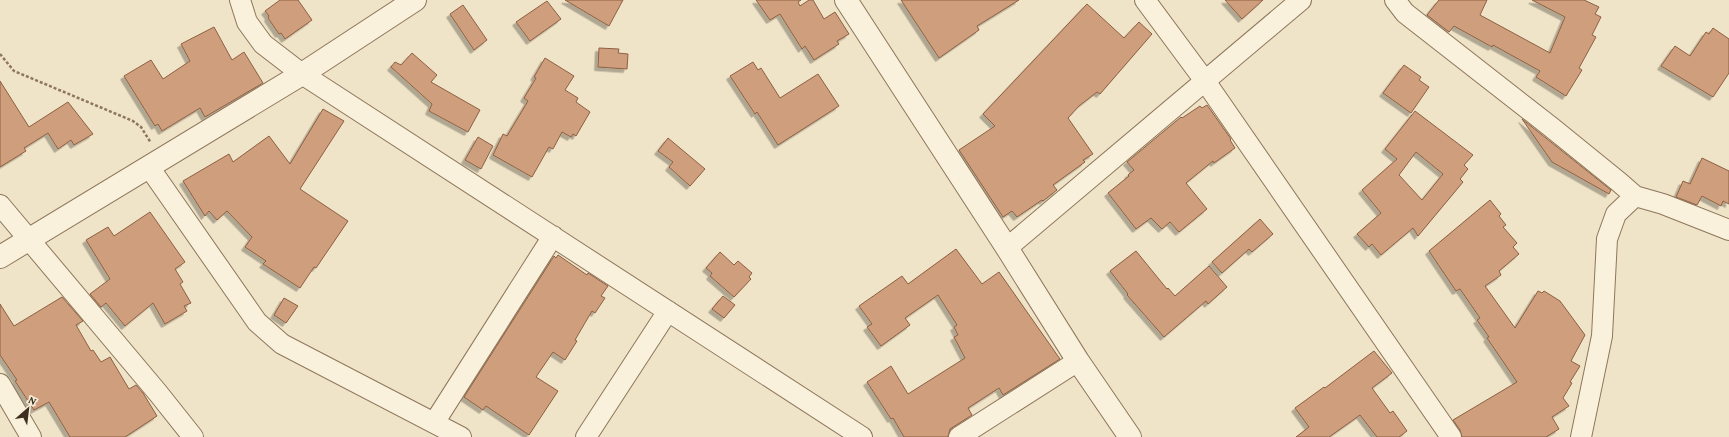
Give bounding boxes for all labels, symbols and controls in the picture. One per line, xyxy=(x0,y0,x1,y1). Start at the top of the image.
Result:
north arrow xyxy=(8,389,48,429)
text: N xyxy=(27,393,39,407)

